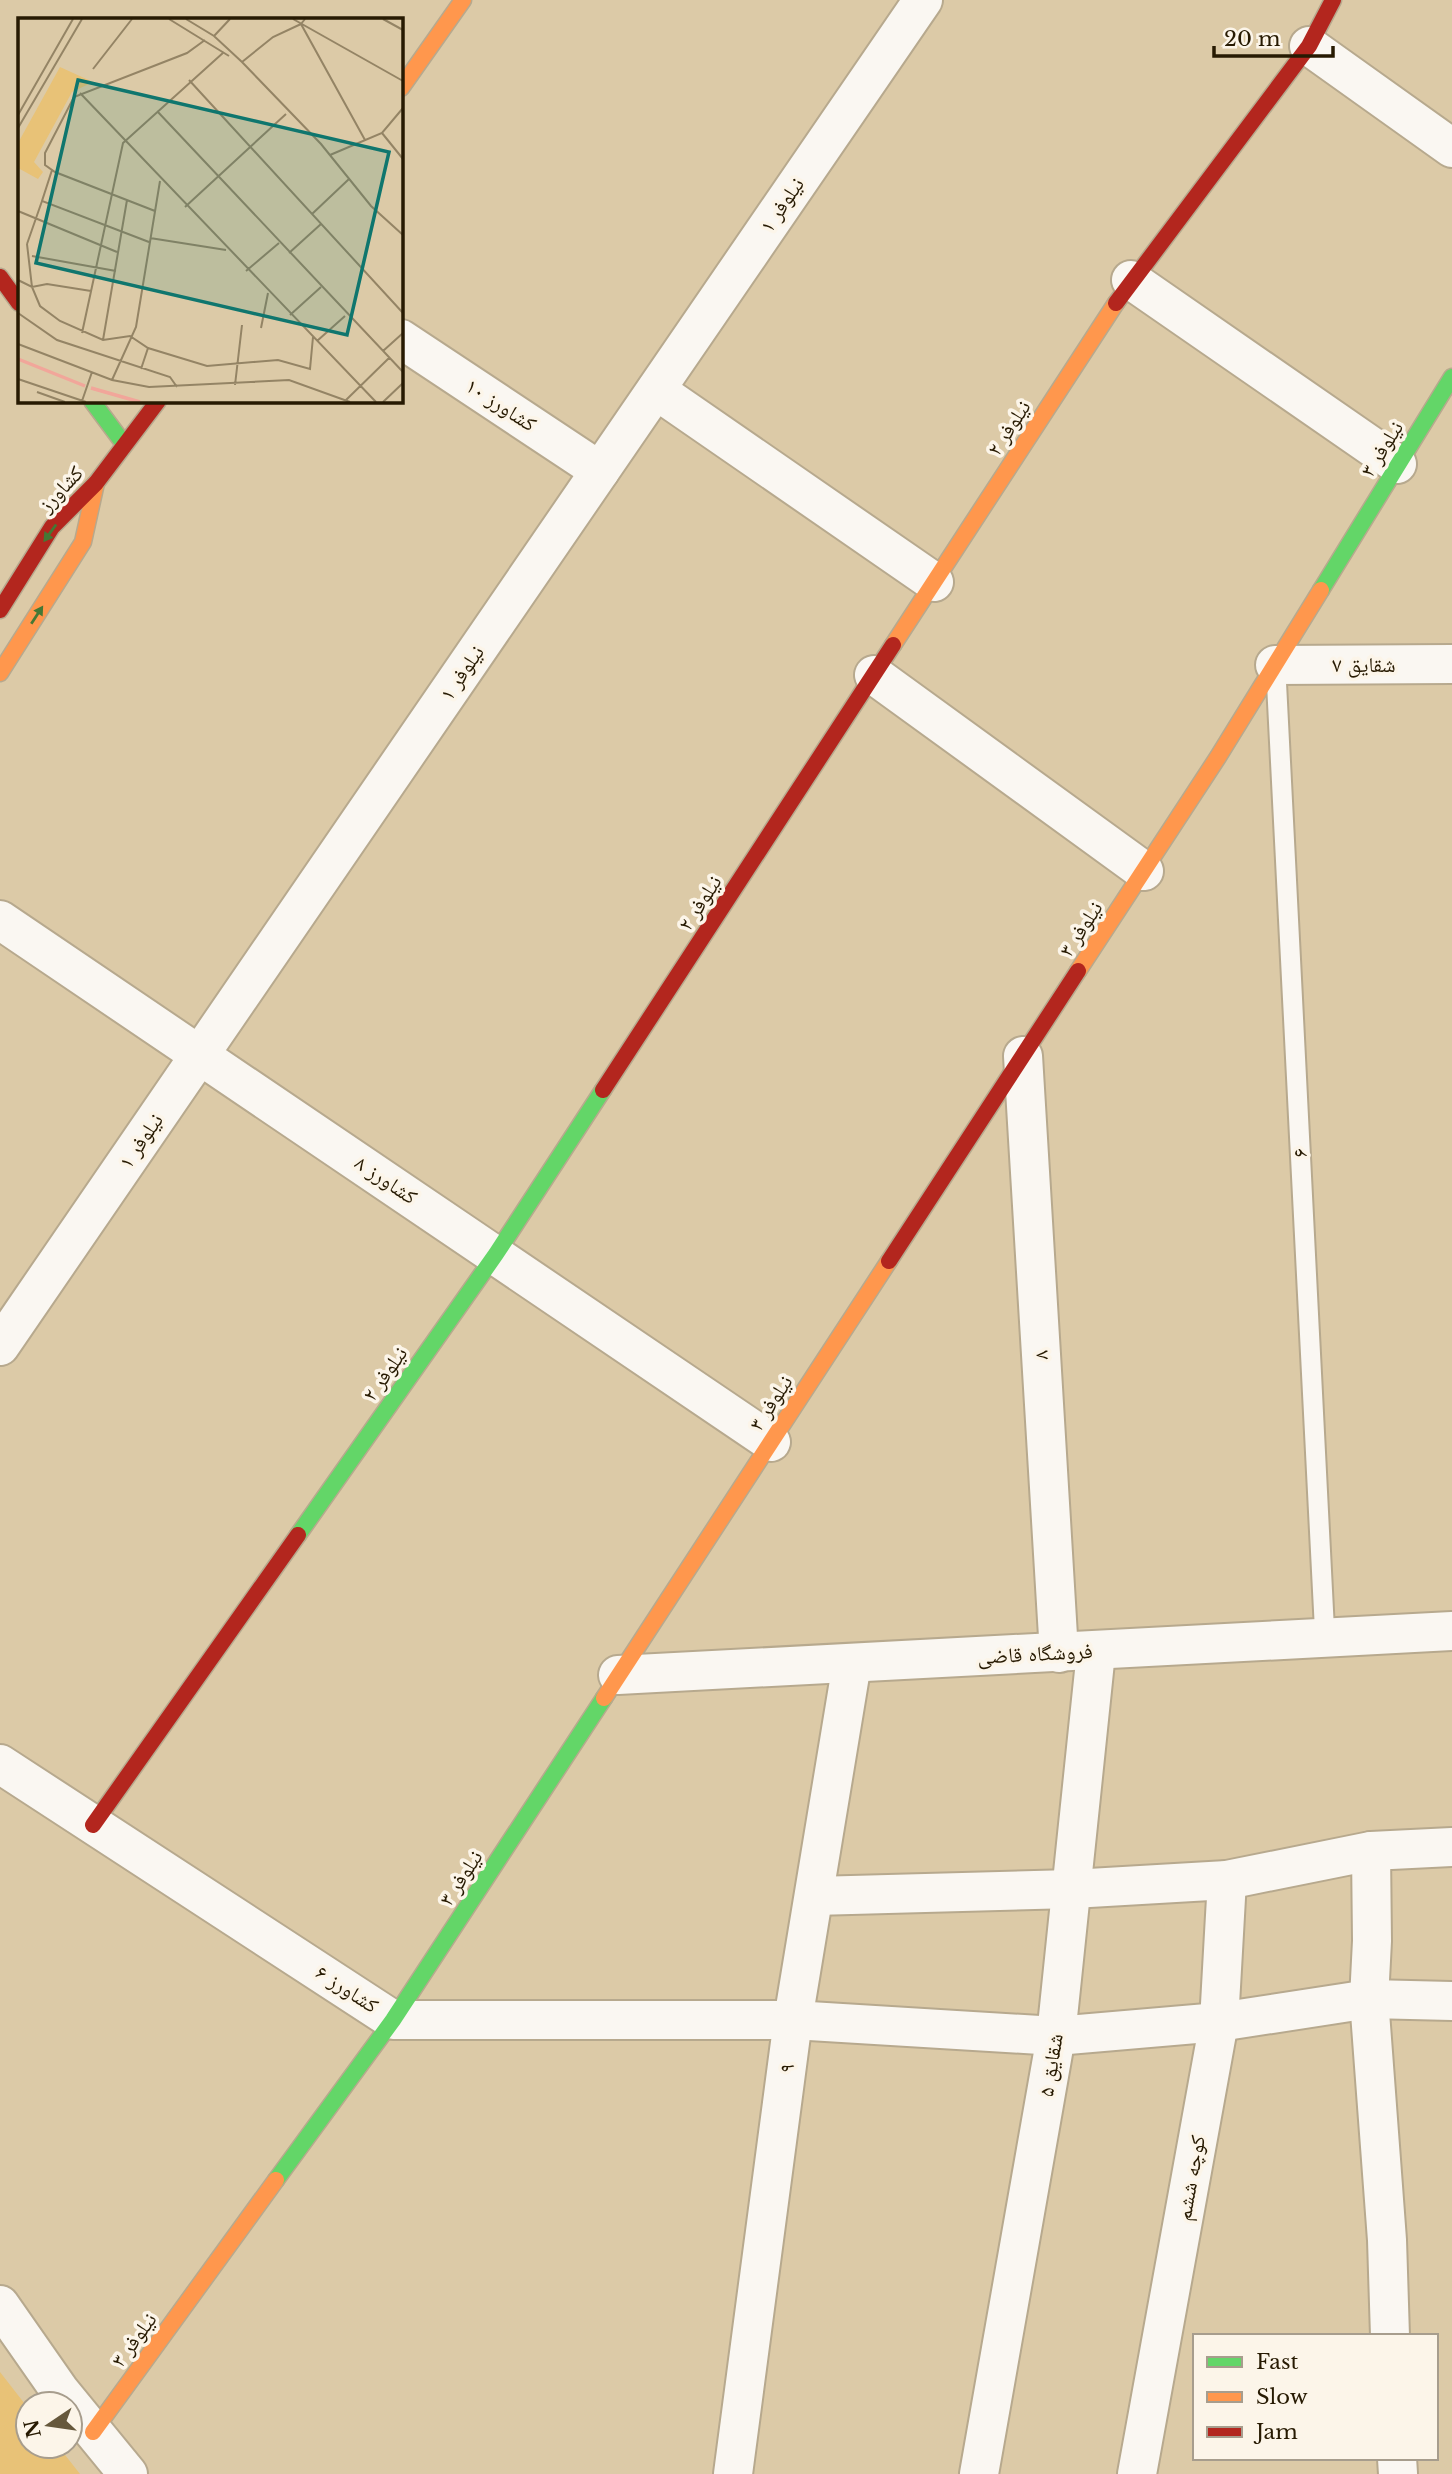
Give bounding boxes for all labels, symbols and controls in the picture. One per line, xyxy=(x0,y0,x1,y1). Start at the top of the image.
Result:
scale bar xyxy=(1214,14,1333,58)
inset map xyxy=(18,18,402,402)
text: 20 m xyxy=(1224,26,1281,52)
street label: نیلوفر ۱ xyxy=(754,172,810,238)
street label: کشاورز ۱۰ xyxy=(461,373,541,438)
street label: نیلوفر ۲ xyxy=(981,395,1037,461)
street label: نیلوفر ۳ xyxy=(1355,416,1409,482)
street label: کشاورز xyxy=(32,460,89,518)
one-way arrow xyxy=(43,524,57,542)
one-way arrow xyxy=(30,606,43,625)
street label: نیلوفر ۱ xyxy=(434,640,490,706)
street label: شقایق ۷ xyxy=(1332,652,1396,678)
street label: نیلوفر ۲ xyxy=(672,870,728,936)
street label: نیلوفر ۳ xyxy=(1053,896,1109,962)
street label: نیلوفر ۱ xyxy=(113,1108,169,1174)
street label: ۶ xyxy=(1287,1148,1313,1158)
street label: کشاورز ۸ xyxy=(350,1150,422,1210)
street label: نیلوفر ۲ xyxy=(357,1342,413,1406)
street label: ۸ xyxy=(1028,1350,1054,1360)
street label: نیلوفر ۳ xyxy=(743,1370,799,1436)
street label: فروشگاه قاضی xyxy=(977,1638,1093,1670)
street label: نیلوفر ۳ xyxy=(433,1845,489,1911)
street label: کشاورز ۶ xyxy=(311,1959,383,2019)
street label: شقایق ۵ xyxy=(1033,2032,1069,2098)
street label: ۹ xyxy=(773,2062,801,2074)
street label: کوچه ششم xyxy=(1171,2133,1212,2223)
street label: نیلوفر ۳ xyxy=(106,2308,162,2372)
legend xyxy=(1193,2334,1438,2460)
text: Fast xyxy=(1256,2349,1298,2375)
text: Slow xyxy=(1256,2384,1308,2410)
north arrow xyxy=(14,2390,84,2460)
text: N xyxy=(20,2417,46,2440)
text: Jam xyxy=(1253,2419,1298,2445)

